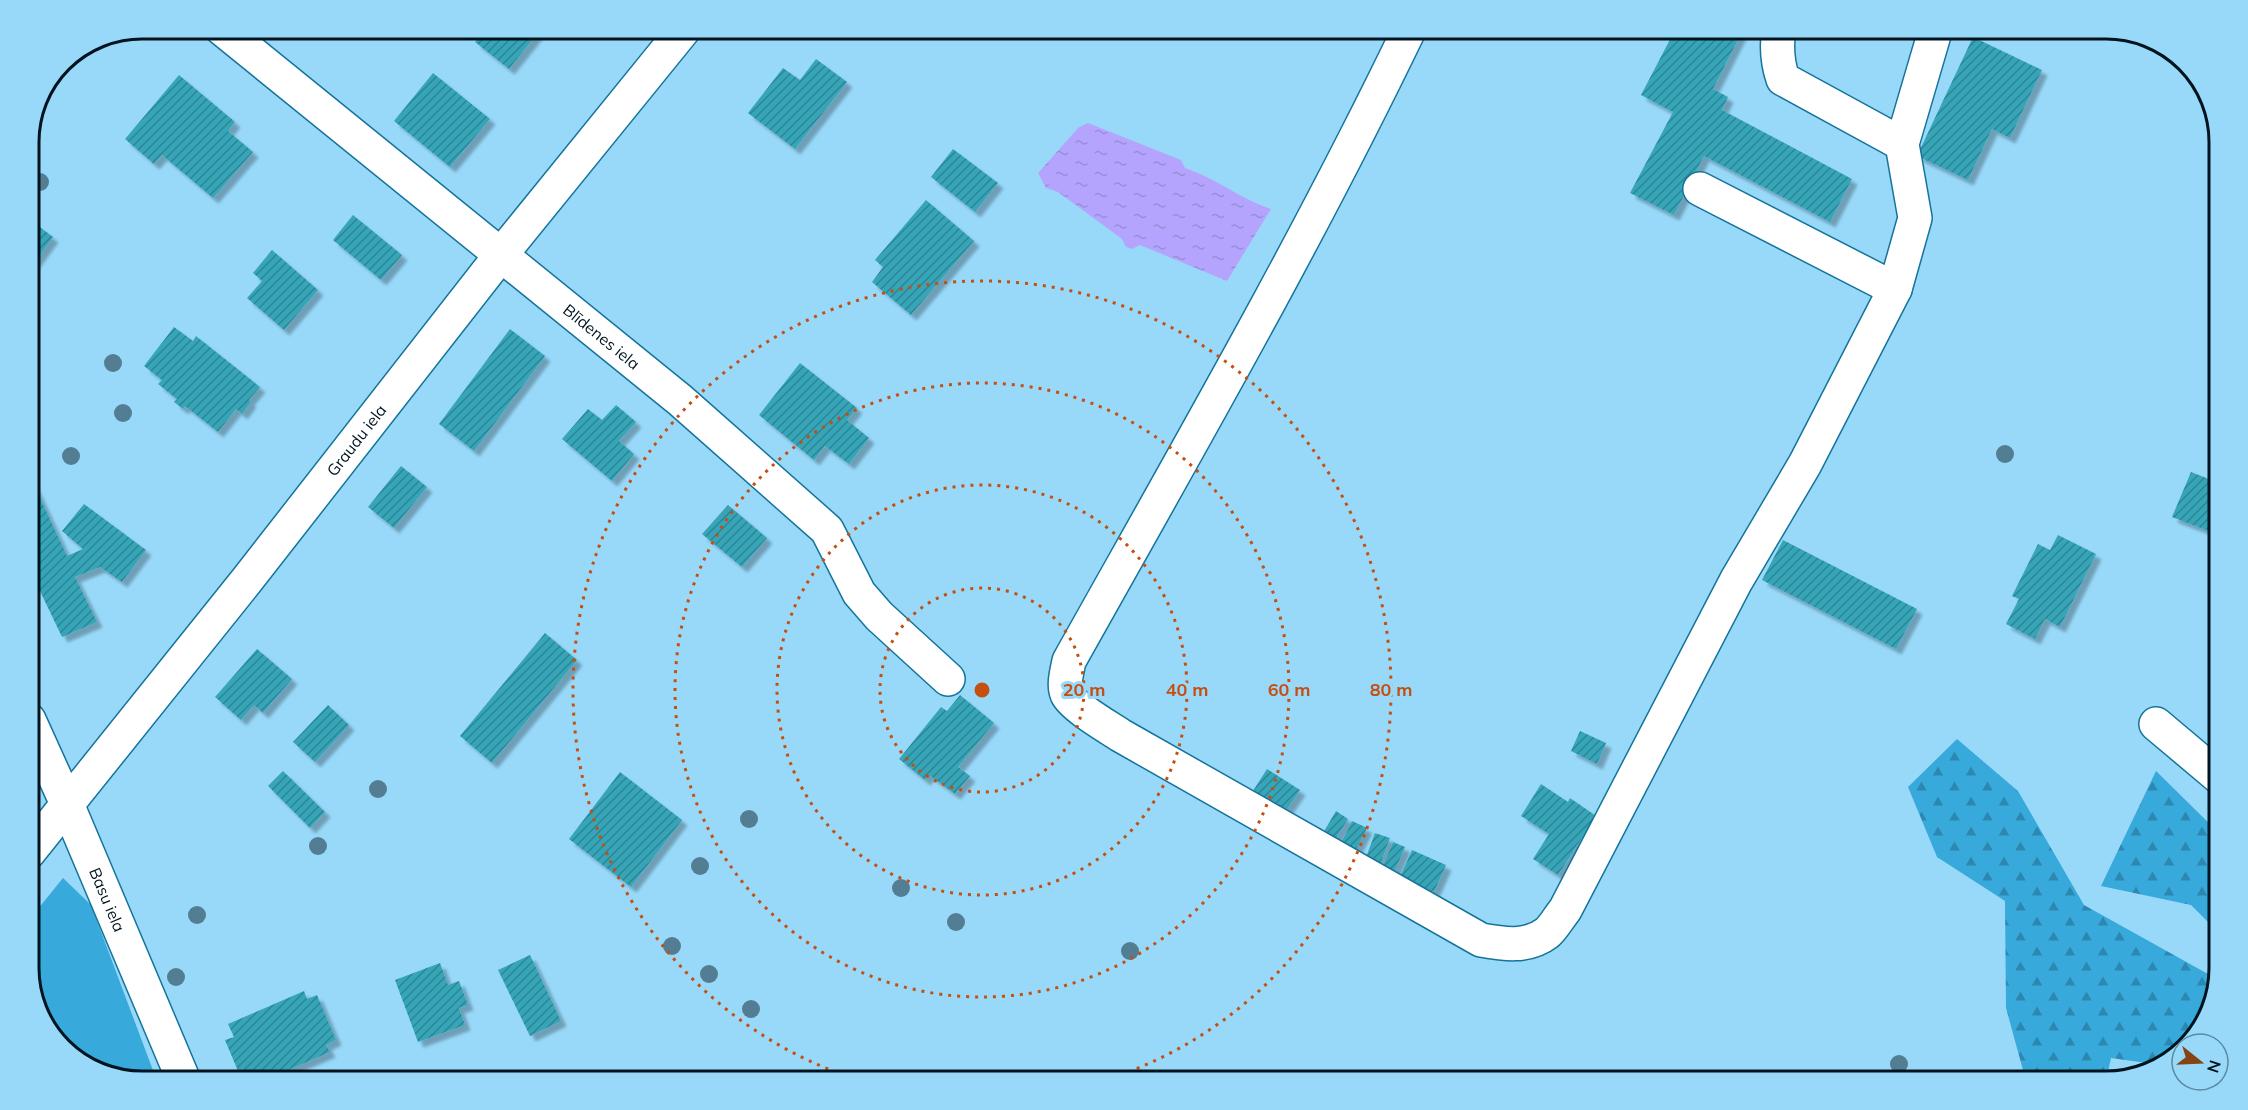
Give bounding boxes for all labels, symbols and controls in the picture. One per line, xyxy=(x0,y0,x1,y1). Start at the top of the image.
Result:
street label: Blīdenes iela xyxy=(559,299,644,374)
street label: Graudu iela xyxy=(322,400,390,480)
text: 20 m xyxy=(1063,678,1105,701)
text: 40 m xyxy=(1166,678,1208,701)
text: 60 m xyxy=(1268,678,1310,701)
text: 80 m xyxy=(1370,678,1412,701)
centre of rings xyxy=(972,680,992,700)
street label: Basu iela xyxy=(85,864,130,935)
north arrow xyxy=(2170,1032,2230,1092)
text: N xyxy=(2203,1058,2226,1075)

